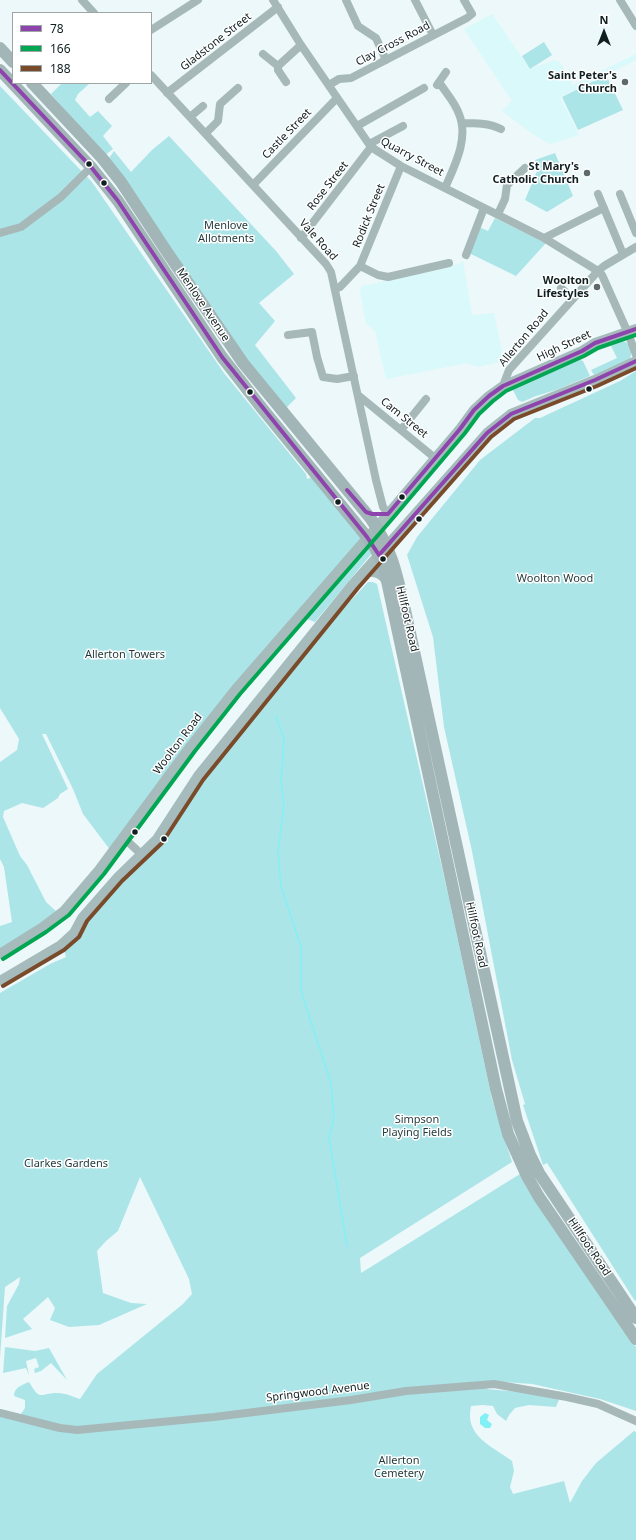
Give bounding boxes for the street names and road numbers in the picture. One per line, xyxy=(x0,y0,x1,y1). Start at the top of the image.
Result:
street label: Gladstone Street xyxy=(178,10,254,74)
street label: Clay Cross Road xyxy=(354,19,432,69)
street label: Castle Street xyxy=(260,106,314,162)
street label: Quarry Street xyxy=(378,135,446,179)
street label: Rose Street xyxy=(305,159,351,213)
street label: Rodick Street xyxy=(350,182,388,250)
street label: Vale Road xyxy=(296,217,340,263)
street label: Menlove Avenue xyxy=(174,266,232,344)
street label: Allerton Road xyxy=(496,307,552,369)
street label: High Street xyxy=(535,328,593,364)
street label: Cam Street xyxy=(378,395,430,441)
street label: Hillfoot Road xyxy=(393,585,421,653)
street label: Woolton Road xyxy=(151,711,205,777)
street label: Hillfoot Road xyxy=(463,901,489,969)
street label: Hillfoot Road xyxy=(565,1216,613,1278)
street label: Springwood Avenue xyxy=(266,1379,370,1405)

